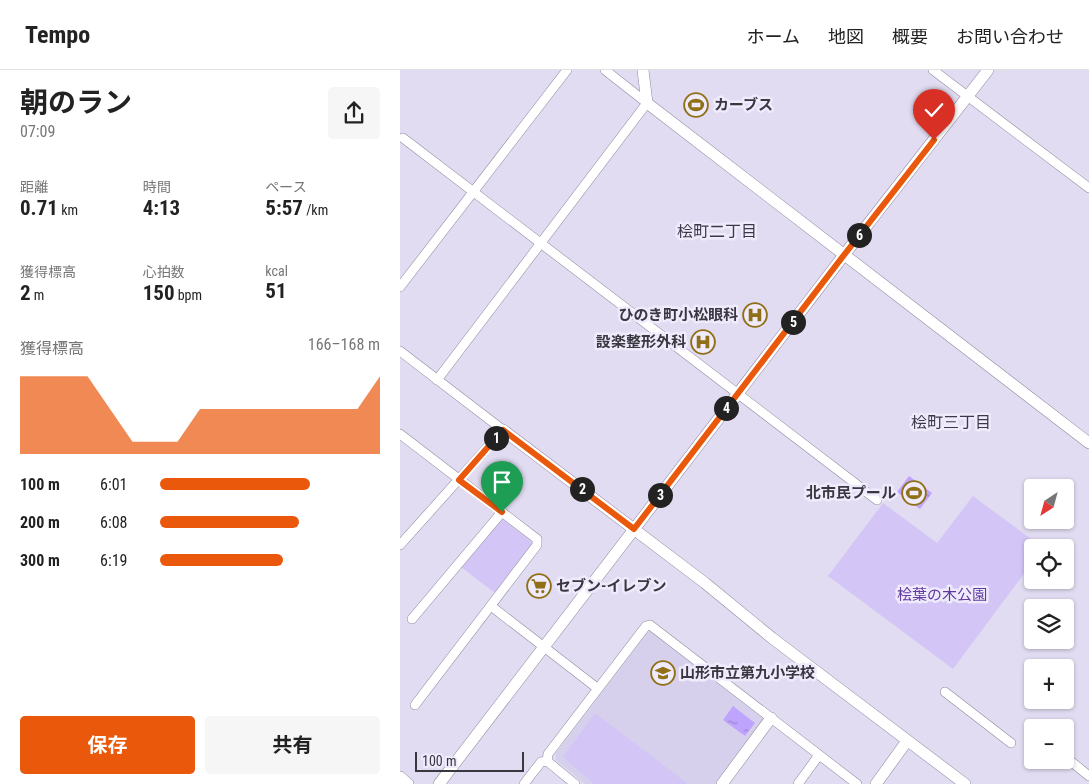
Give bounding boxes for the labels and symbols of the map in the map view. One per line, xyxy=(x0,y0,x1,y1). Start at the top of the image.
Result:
pin xyxy=(913,89,955,140)
sports icon: カーブス xyxy=(683,92,709,118)
place label: カーブス xyxy=(714,96,773,114)
district label: 桧町二丁目 xyxy=(677,222,757,241)
pin: 6 xyxy=(846,222,872,248)
hospital icon: ひのき町小松眼科 xyxy=(742,302,768,328)
place label: ひのき町小松眼科 xyxy=(618,306,738,324)
pin: 5 xyxy=(780,310,806,334)
hospital icon: 設楽整形外科 xyxy=(690,329,716,355)
place label: 設楽整形外科 xyxy=(596,333,686,351)
pin: 4 xyxy=(714,396,738,420)
district label: 桧町三丁目 xyxy=(911,413,991,432)
pin: 1 xyxy=(484,426,508,450)
pin xyxy=(481,461,523,512)
pin: 2 xyxy=(570,476,594,502)
north arrow xyxy=(1024,479,1074,529)
sports icon: 北市民プール xyxy=(901,480,927,506)
pin: 3 xyxy=(648,482,672,508)
place label: 北市民プール xyxy=(806,484,896,502)
supermarket icon: セブン-イレブン xyxy=(526,573,552,599)
place label: セブン-イレブン xyxy=(556,577,666,595)
park label: 桧葉の木公園 xyxy=(897,586,987,604)
school or university icon: 山形市立第九小学校 xyxy=(650,660,676,686)
place label: 山形市立第九小学校 xyxy=(680,664,815,682)
scale bar xyxy=(415,749,524,772)

